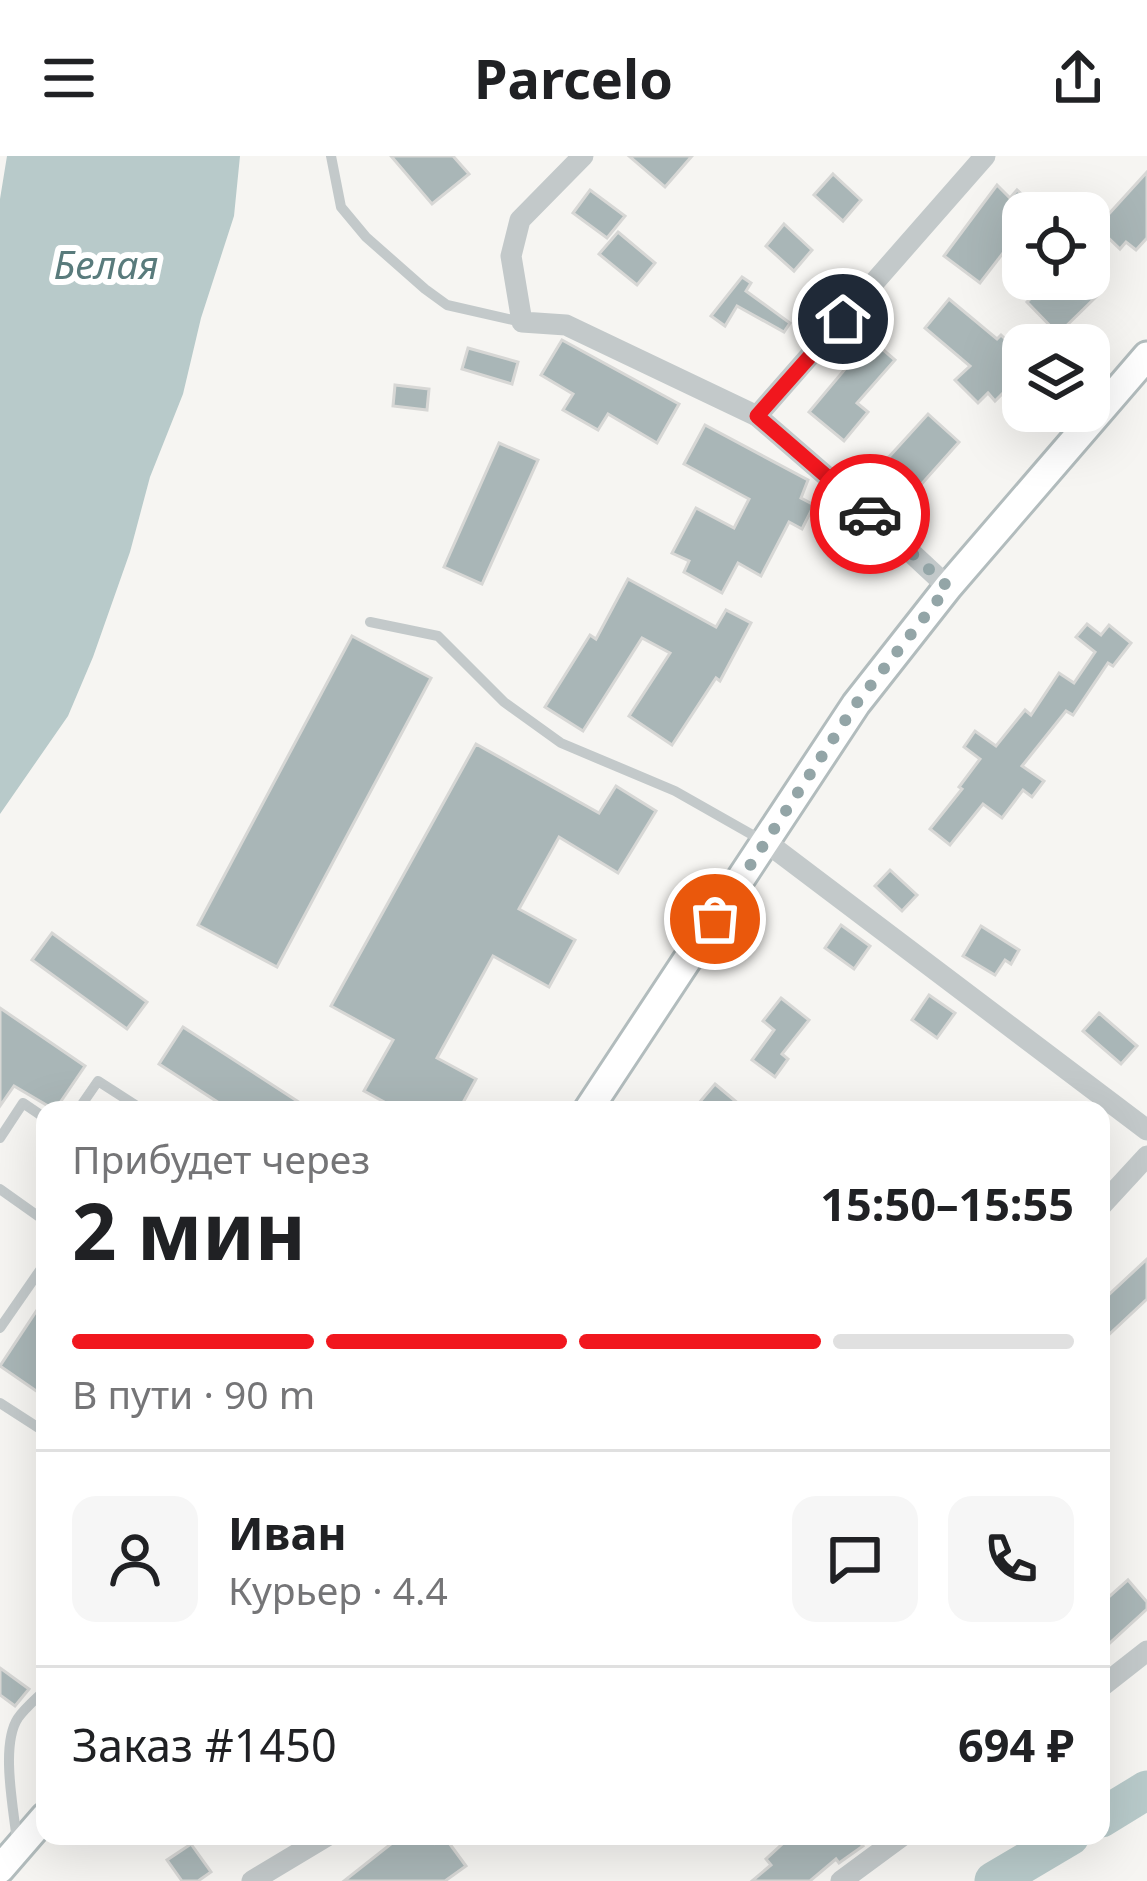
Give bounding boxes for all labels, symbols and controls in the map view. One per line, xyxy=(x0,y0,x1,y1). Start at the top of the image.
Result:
text: Parcelo xyxy=(474,41,673,115)
icon: menu xyxy=(36,45,102,111)
icon: share xyxy=(1045,45,1111,111)
map controls xyxy=(1002,192,1110,432)
button: locate xyxy=(1002,192,1110,300)
water label: Белая xyxy=(54,237,158,290)
pin xyxy=(792,268,894,370)
icon: home xyxy=(810,286,876,352)
button: layers xyxy=(1002,324,1110,432)
courier xyxy=(810,454,930,574)
icon: car xyxy=(837,481,903,547)
pin xyxy=(664,868,766,970)
icon: bag xyxy=(682,886,748,952)
text: Прибудет через xyxy=(72,1132,370,1185)
text: 15:50–15:55 xyxy=(820,1173,1074,1234)
text: 2 мин xyxy=(72,1177,306,1283)
text: В пути · 90 m xyxy=(72,1367,315,1420)
button: person xyxy=(72,1496,198,1622)
button: chat xyxy=(792,1496,918,1622)
button: phone xyxy=(948,1496,1074,1622)
text: Иван xyxy=(228,1502,347,1563)
text: Курьер · 4.4 xyxy=(228,1563,448,1616)
text: Заказ #1450 xyxy=(72,1714,337,1775)
text: 694 ₽ xyxy=(958,1714,1074,1775)

